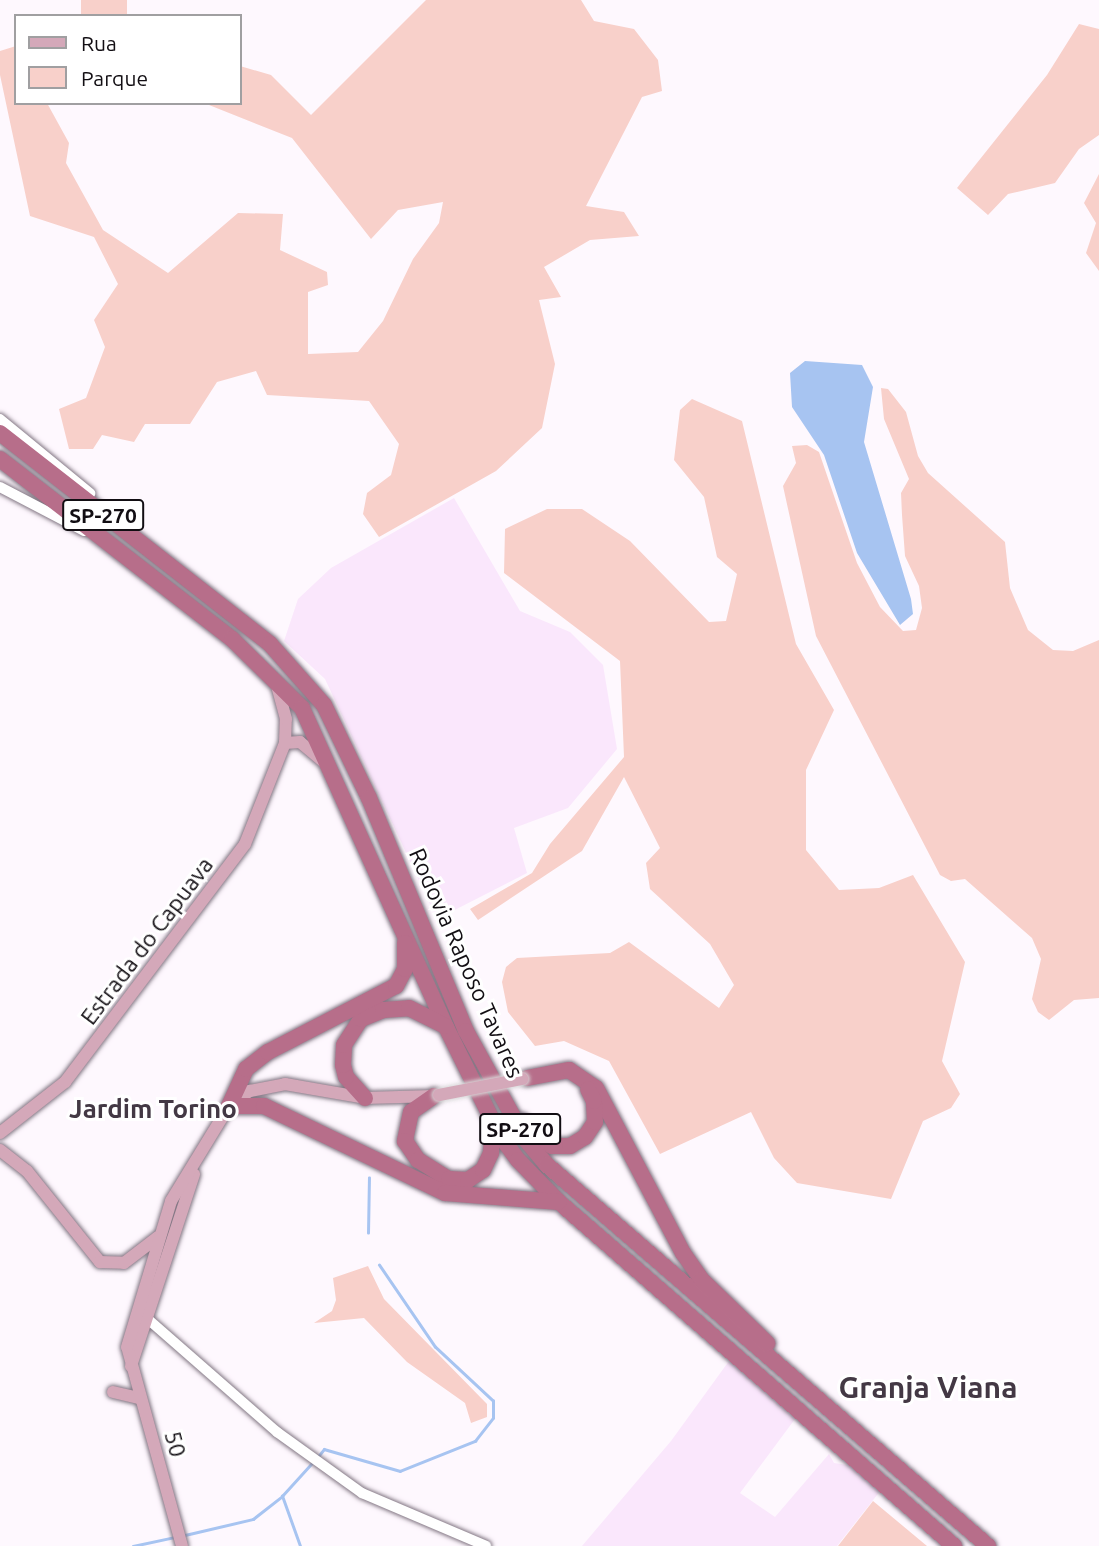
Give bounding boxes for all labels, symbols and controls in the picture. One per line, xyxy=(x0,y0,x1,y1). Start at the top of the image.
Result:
legend xyxy=(14,14,242,105)
text: Rua xyxy=(81,31,117,55)
text: Parque xyxy=(81,66,148,90)
road number: SP-270 xyxy=(61,498,145,532)
street label: Rodovia Raposo Tavares xyxy=(403,844,529,1082)
street label: Estrada do Capuava xyxy=(75,852,219,1030)
district label: Jardim Torino xyxy=(69,1093,237,1125)
road number: SP-270 xyxy=(478,1112,562,1146)
district label: Granja Viana xyxy=(839,1369,1017,1405)
street label: 50 xyxy=(158,1428,192,1460)

